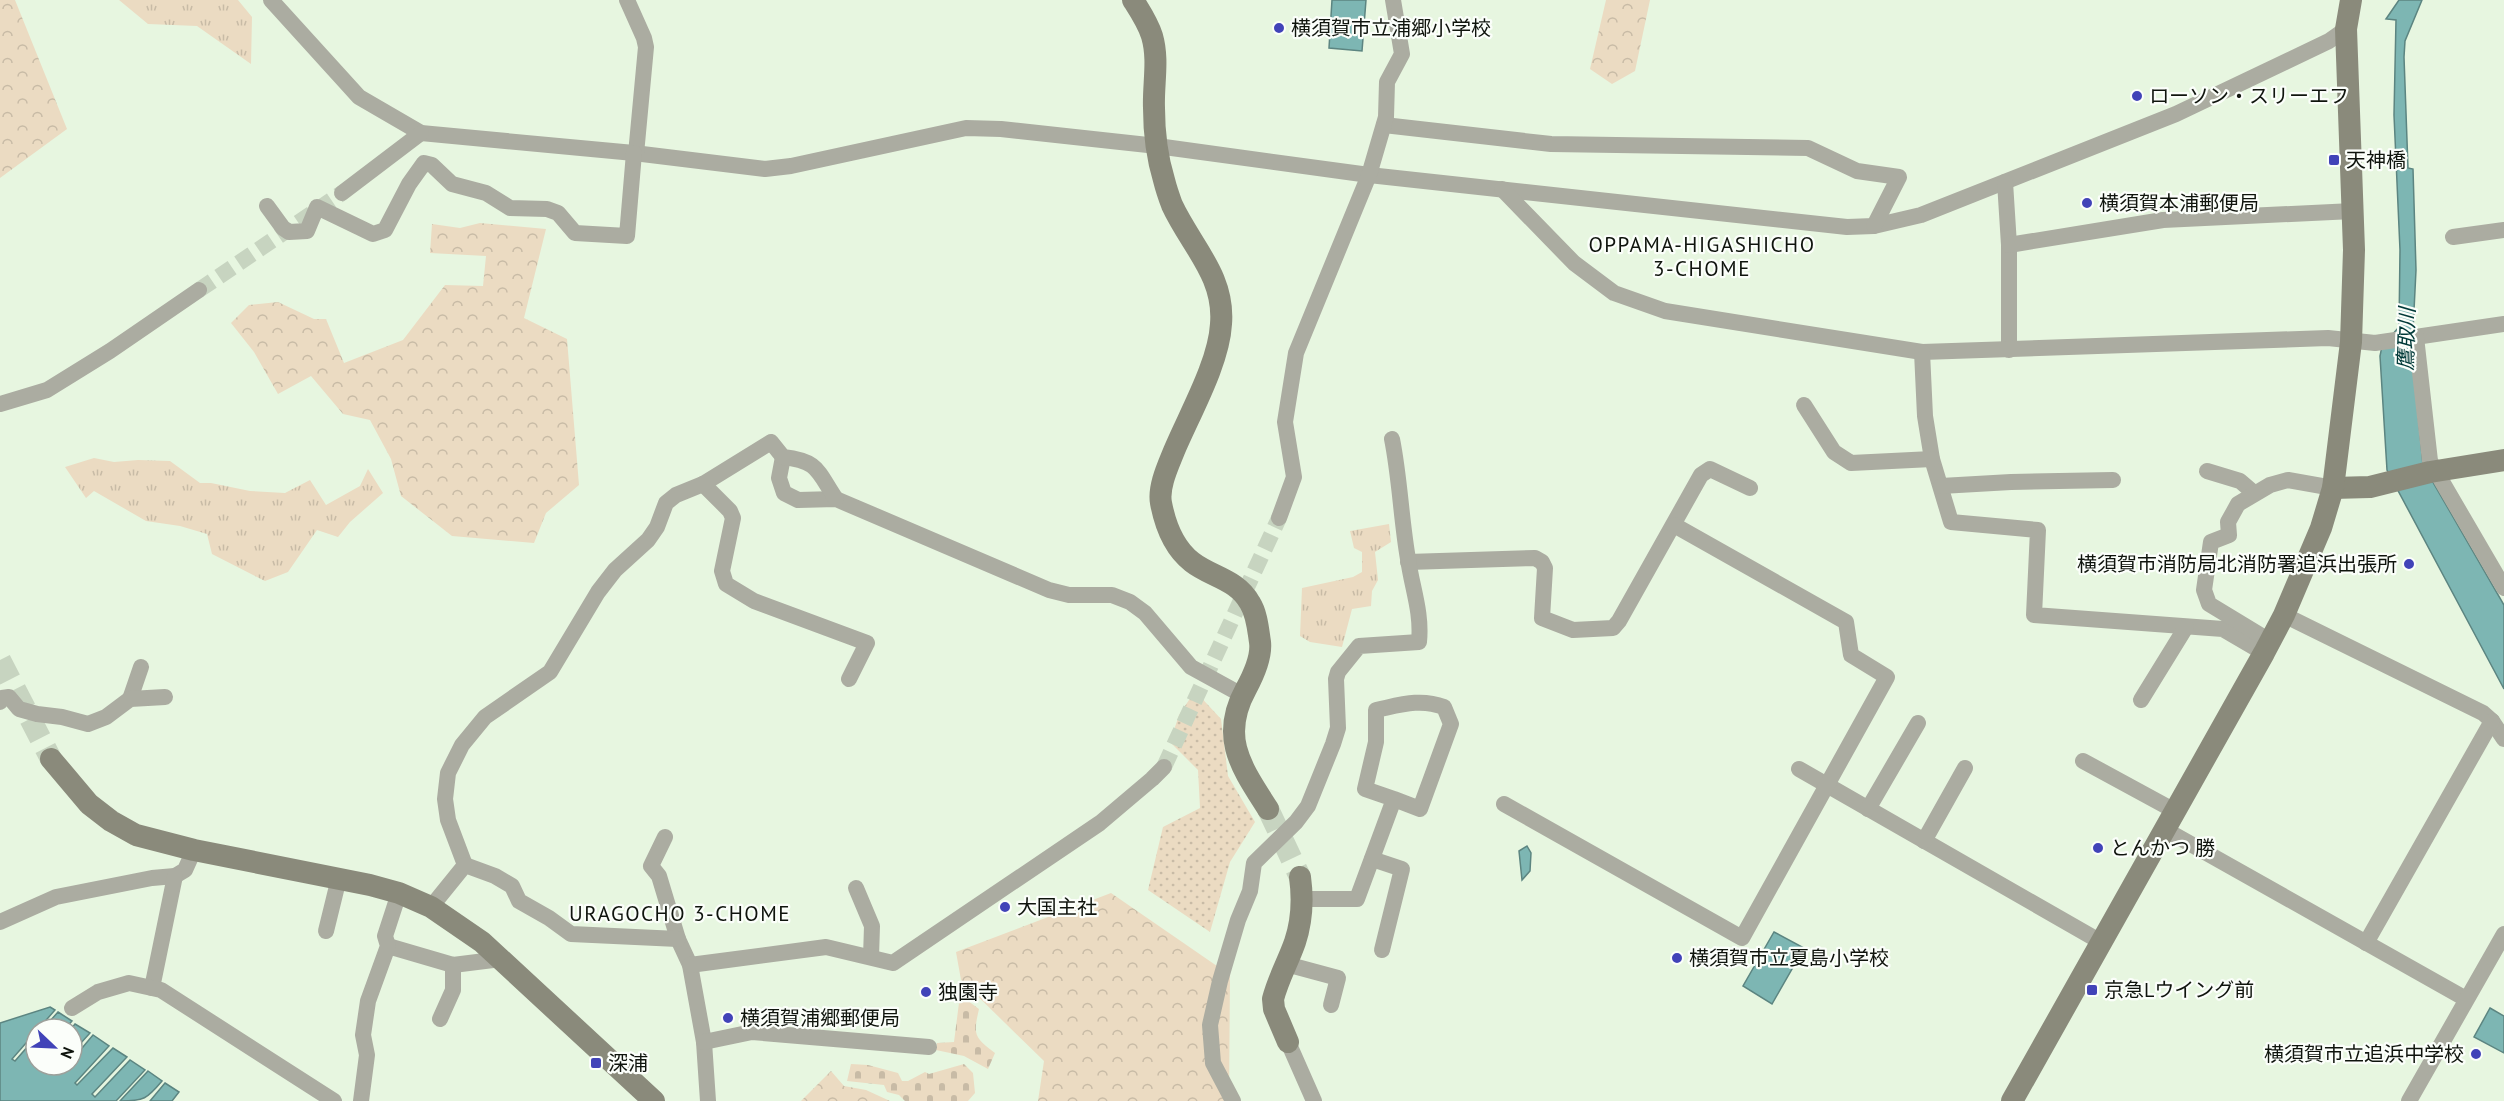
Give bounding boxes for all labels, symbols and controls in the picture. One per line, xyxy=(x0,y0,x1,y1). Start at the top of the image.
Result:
place label: 横須賀市立浦郷小学校 xyxy=(1291,15,1491,41)
marker: 横須賀市立浦郷小学校 xyxy=(1272,21,1286,35)
place label: ローソン・スリーエフ xyxy=(2149,83,2349,109)
marker: ローソン・スリーエフ xyxy=(2130,89,2144,103)
place label: 天神橋 xyxy=(2346,147,2406,173)
marker: 天神橋 xyxy=(2327,153,2341,167)
place label: 横須賀本浦郵便局 xyxy=(2099,190,2259,216)
marker: 横須賀本浦郵便局 xyxy=(2080,196,2094,210)
district label: OPPAMA-HIGASHICHO 3-CHOME xyxy=(1588,231,1816,282)
water label: 鷹取川 xyxy=(2391,305,2421,371)
place label: 横須賀市消防局北消防署追浜出張所 xyxy=(2077,551,2397,577)
marker: 横須賀市消防局北消防署追浜出張所 xyxy=(2402,557,2416,571)
place label: とんかつ 勝 xyxy=(2110,835,2215,861)
marker: とんかつ 勝 xyxy=(2091,841,2105,855)
place label: 大国主社 xyxy=(1017,894,1097,920)
district label: URAGOCHO 3-CHOME xyxy=(569,900,791,927)
marker: 大国主社 xyxy=(998,900,1012,914)
place label: 横須賀市立夏島小学校 xyxy=(1689,945,1889,971)
marker: 横須賀市立夏島小学校 xyxy=(1670,951,1684,965)
place label: 京急Lウイング前 xyxy=(2104,977,2254,1003)
place label: 独園寺 xyxy=(938,979,998,1005)
marker: 京急Lウイング前 xyxy=(2085,983,2099,997)
marker: 独園寺 xyxy=(919,985,933,999)
place label: 横須賀浦郷郵便局 xyxy=(740,1005,900,1031)
marker: 横須賀浦郷郵便局 xyxy=(721,1011,735,1025)
north arrow xyxy=(24,1017,84,1077)
place label: 横須賀市立追浜中学校 xyxy=(2264,1041,2464,1067)
text: N xyxy=(57,1044,79,1062)
marker: 横須賀市立追浜中学校 xyxy=(2469,1047,2483,1061)
place label: 深浦 xyxy=(608,1050,648,1076)
marker: 深浦 xyxy=(589,1056,603,1070)

